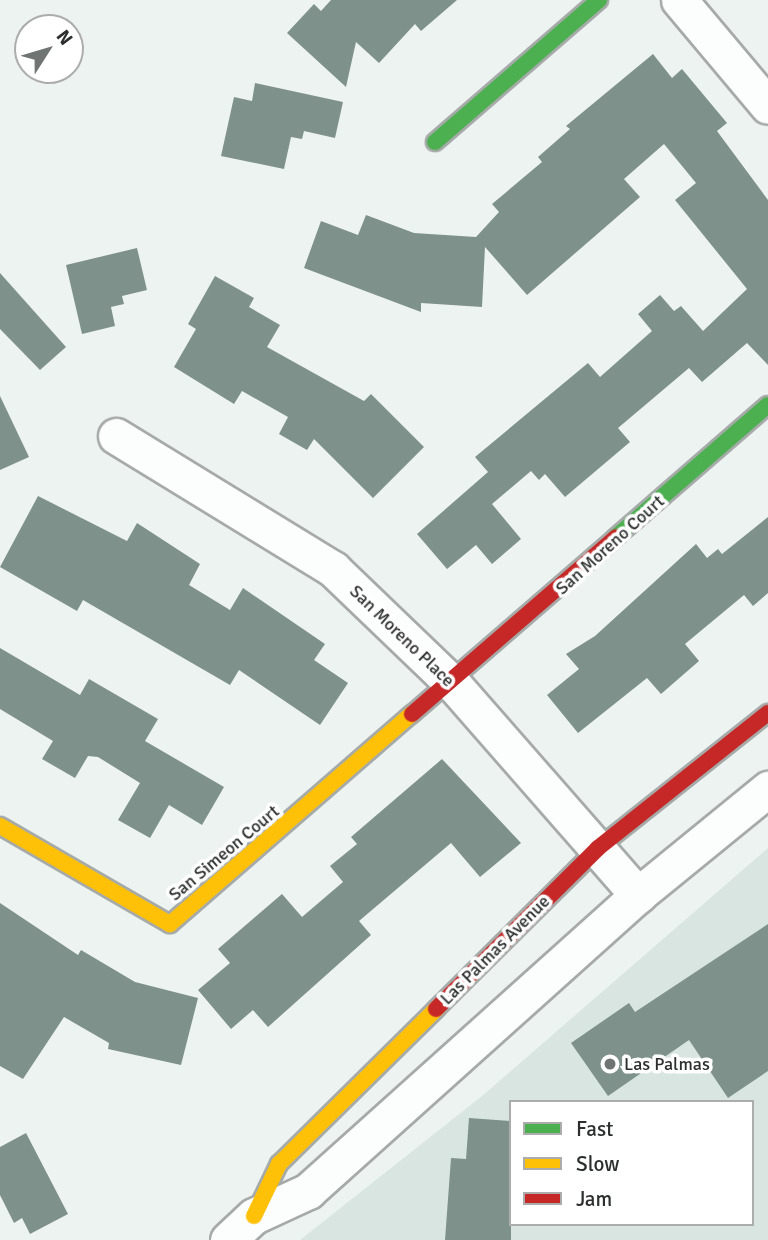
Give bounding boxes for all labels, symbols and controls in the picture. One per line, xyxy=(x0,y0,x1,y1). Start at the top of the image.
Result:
north arrow xyxy=(14,14,84,84)
text: N xyxy=(51,25,78,50)
street label: San Moreno Court xyxy=(551,491,669,599)
street label: San Moreno Place xyxy=(345,581,459,691)
street label: San Simeon Court xyxy=(164,801,284,905)
street label: Las Palmas Avenue xyxy=(436,891,554,1009)
place label: Las Palmas xyxy=(624,1053,710,1075)
marker: Las Palmas xyxy=(602,1056,618,1072)
legend xyxy=(509,1100,754,1226)
text: Fast xyxy=(576,1116,613,1142)
text: Slow xyxy=(576,1151,620,1177)
text: Jam xyxy=(576,1186,612,1212)

